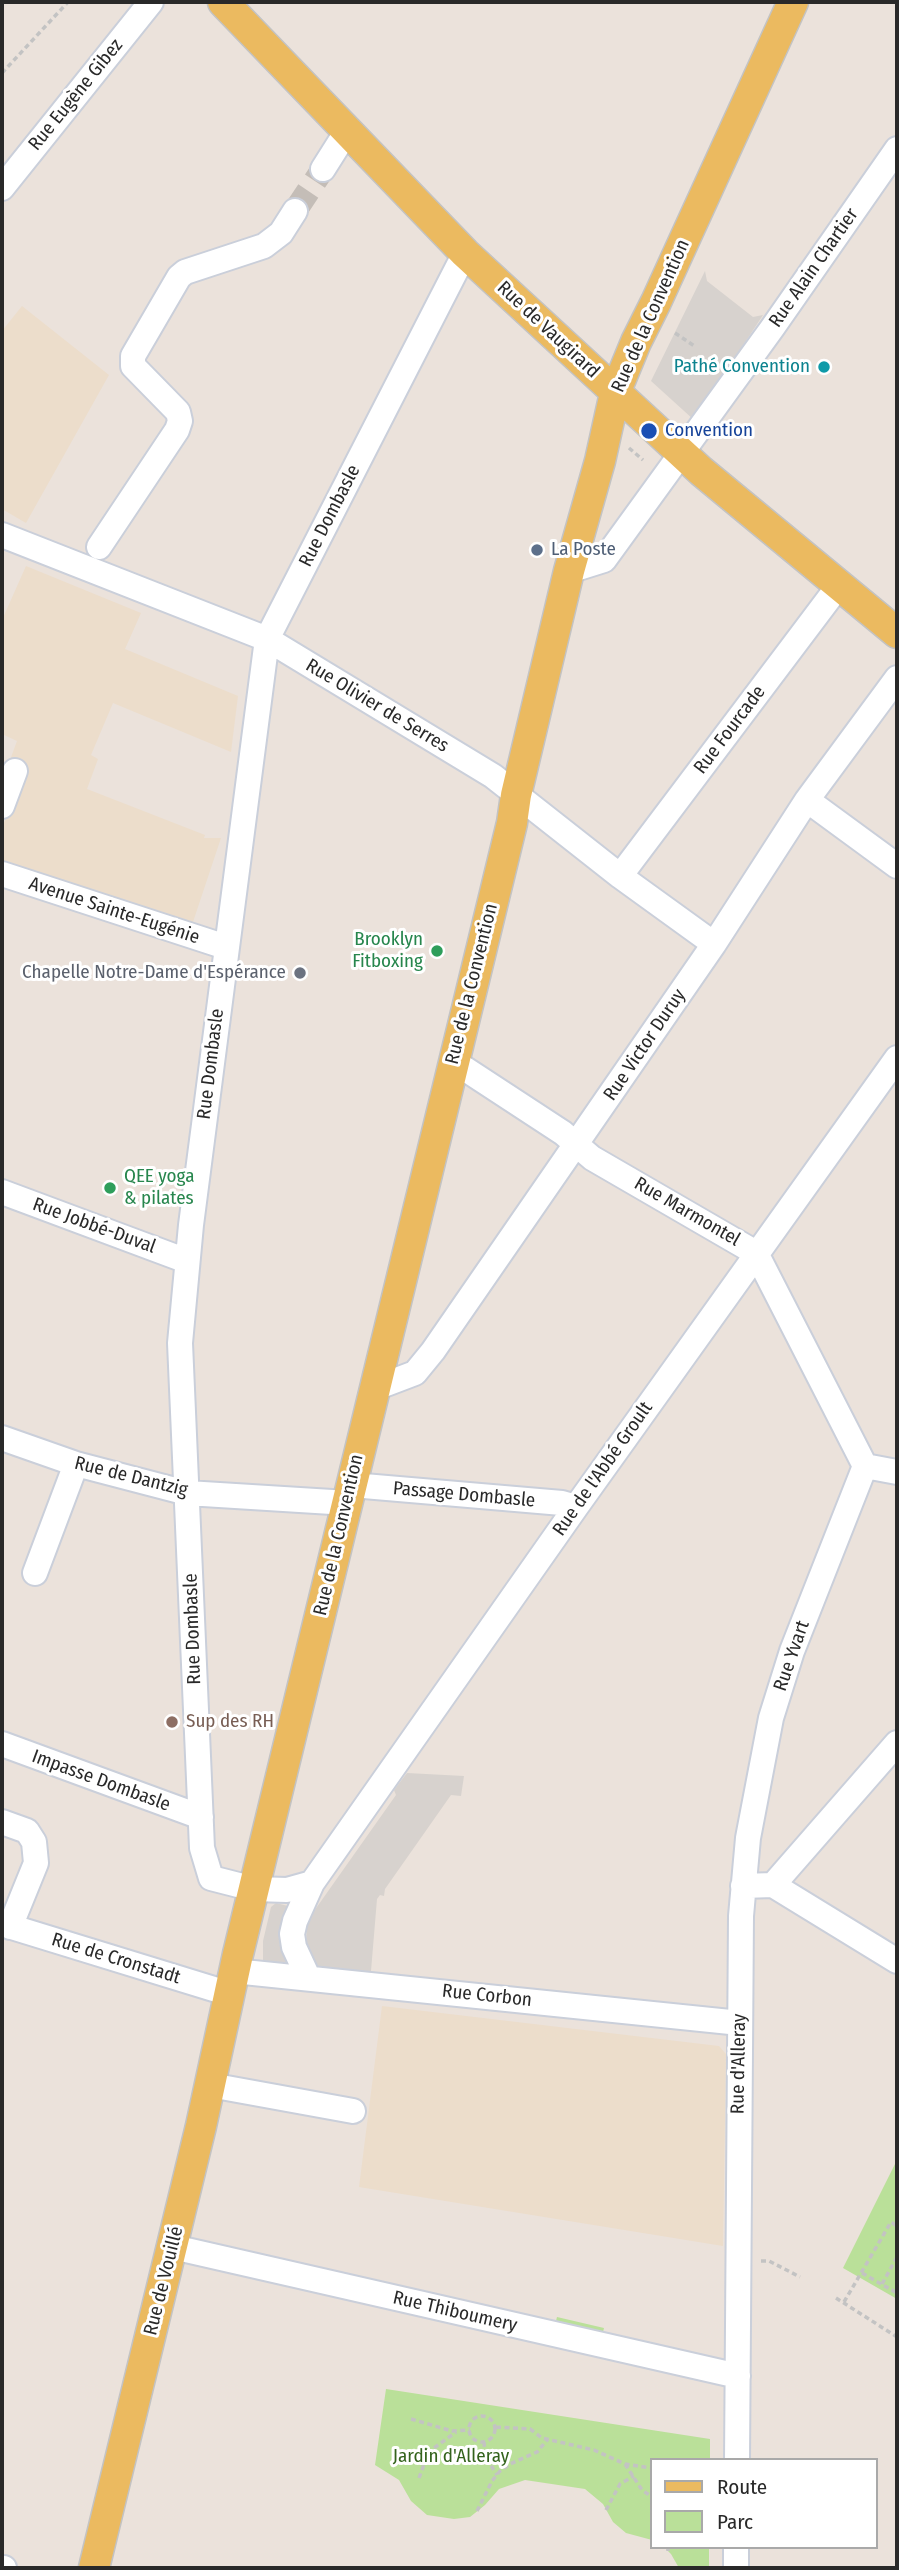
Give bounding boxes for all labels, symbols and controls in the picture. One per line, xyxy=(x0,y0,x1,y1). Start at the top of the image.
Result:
street label: Rue Eugène Gibez xyxy=(24,35,128,155)
street label: Rue Alain Chartier xyxy=(764,204,864,332)
street label: Rue de la Convention xyxy=(607,236,695,396)
street label: Rue de Vaugirard xyxy=(492,277,604,383)
place label: Pathé Convention xyxy=(674,356,810,378)
marker: Pathé Convention xyxy=(816,359,832,375)
place label: Convention xyxy=(665,420,753,442)
marker: Convention xyxy=(639,421,659,441)
street label: Rue Dombasle xyxy=(295,461,365,571)
place label: La Poste xyxy=(551,539,616,561)
marker: La Poste xyxy=(529,542,545,558)
street label: Rue Olivier de Serres xyxy=(301,654,453,758)
street label: Rue Fourcade xyxy=(689,681,771,779)
street label: Avenue Sainte-Eugénie xyxy=(26,873,202,949)
street label: Rue de la Convention xyxy=(441,901,503,1067)
place label: Brooklyn Fitboxing xyxy=(352,929,423,973)
marker: Brooklyn Fitboxing xyxy=(429,943,445,959)
place label: Chapelle Notre-Dame d'Espérance xyxy=(22,962,286,984)
marker: Chapelle Notre-Dame d'Espérance xyxy=(292,965,308,981)
street label: Rue Victor Duruy xyxy=(599,985,691,1105)
street label: Rue Dombasle xyxy=(193,1007,229,1121)
place label: QEE yoga & pilates xyxy=(124,1166,194,1210)
street label: Rue Marmontel xyxy=(630,1172,744,1252)
marker: QEE yoga & pilates xyxy=(102,1180,118,1196)
street label: Rue Jobbé-Duval xyxy=(29,1193,159,1259)
street label: Rue de l'Abbé Groult xyxy=(548,1398,658,1540)
street label: Rue de Dantzig xyxy=(72,1452,190,1502)
street label: Rue de la Convention xyxy=(309,1452,369,1618)
street label: Passage Dombasle xyxy=(392,1477,536,1513)
street label: Rue Dombasle xyxy=(180,1573,206,1685)
street label: Rue Yvart xyxy=(769,1618,815,1694)
place label: Sup des RH xyxy=(186,1711,274,1733)
marker: Sup des RH xyxy=(164,1714,180,1730)
street label: Impasse Dombasle xyxy=(29,1745,173,1817)
street label: Rue de Cronstadt xyxy=(49,1929,183,1989)
street label: Rue Corbon xyxy=(441,1980,533,2012)
street label: Rue d'Alleray xyxy=(727,2014,751,2114)
street label: Rue de Vouillé xyxy=(139,2224,189,2338)
street label: Rue Thiboumery xyxy=(391,2287,519,2337)
park label: Jardin d'Alleray xyxy=(393,2446,509,2468)
legend xyxy=(650,2458,878,2549)
text: Route xyxy=(717,2474,767,2500)
text: Parc xyxy=(717,2509,753,2535)

